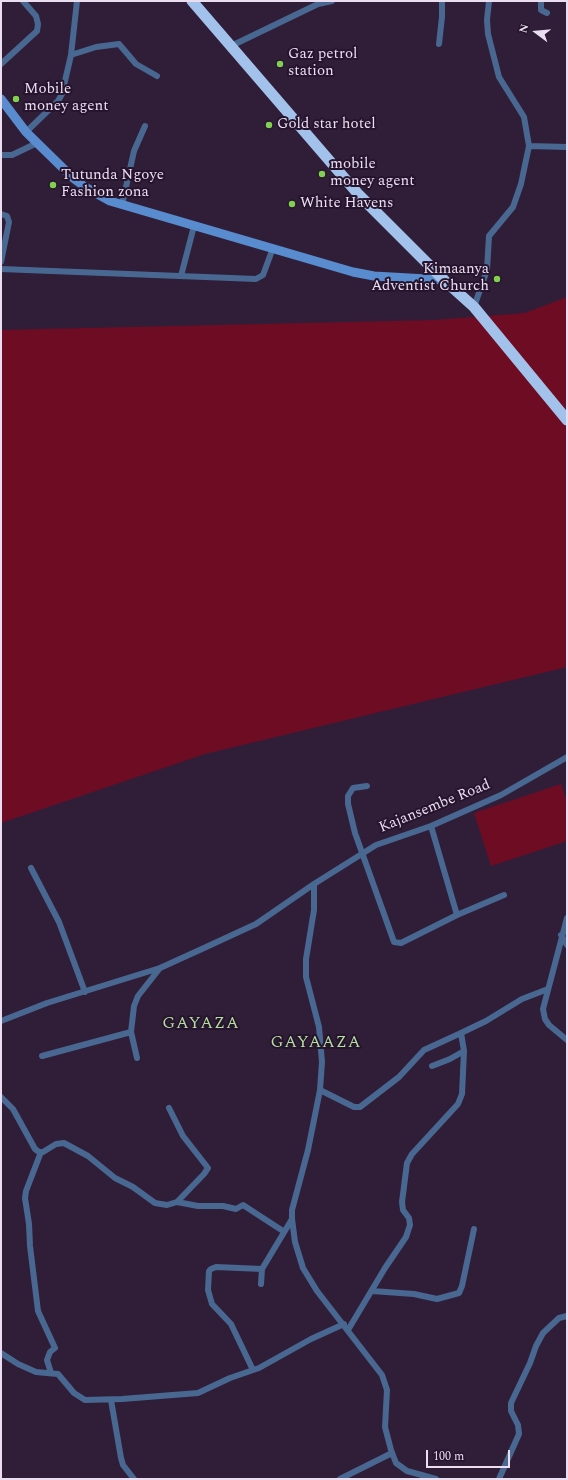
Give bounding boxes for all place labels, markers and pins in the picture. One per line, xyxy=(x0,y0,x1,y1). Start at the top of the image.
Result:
place label: Gaz petrol station xyxy=(288,46,357,81)
marker: Gaz petrol station xyxy=(275,59,285,69)
place label: Mobile money agent xyxy=(24,81,109,116)
marker: Mobile money agent xyxy=(11,94,21,104)
place label: Gold star hotel xyxy=(277,116,376,134)
marker: Gold star hotel xyxy=(264,120,274,130)
place label: mobile money agent xyxy=(330,156,415,191)
place label: Tutunda Ngoye Fashion zona xyxy=(61,167,164,202)
marker: mobile money agent xyxy=(317,169,327,179)
marker: Tutunda Ngoye Fashion zona xyxy=(48,180,58,190)
place label: White Havens xyxy=(300,195,394,213)
marker: White Havens xyxy=(287,199,297,209)
place label: Kimaanya Adventist Church xyxy=(371,261,489,296)
marker: Kimaanya Adventist Church xyxy=(492,274,502,284)

